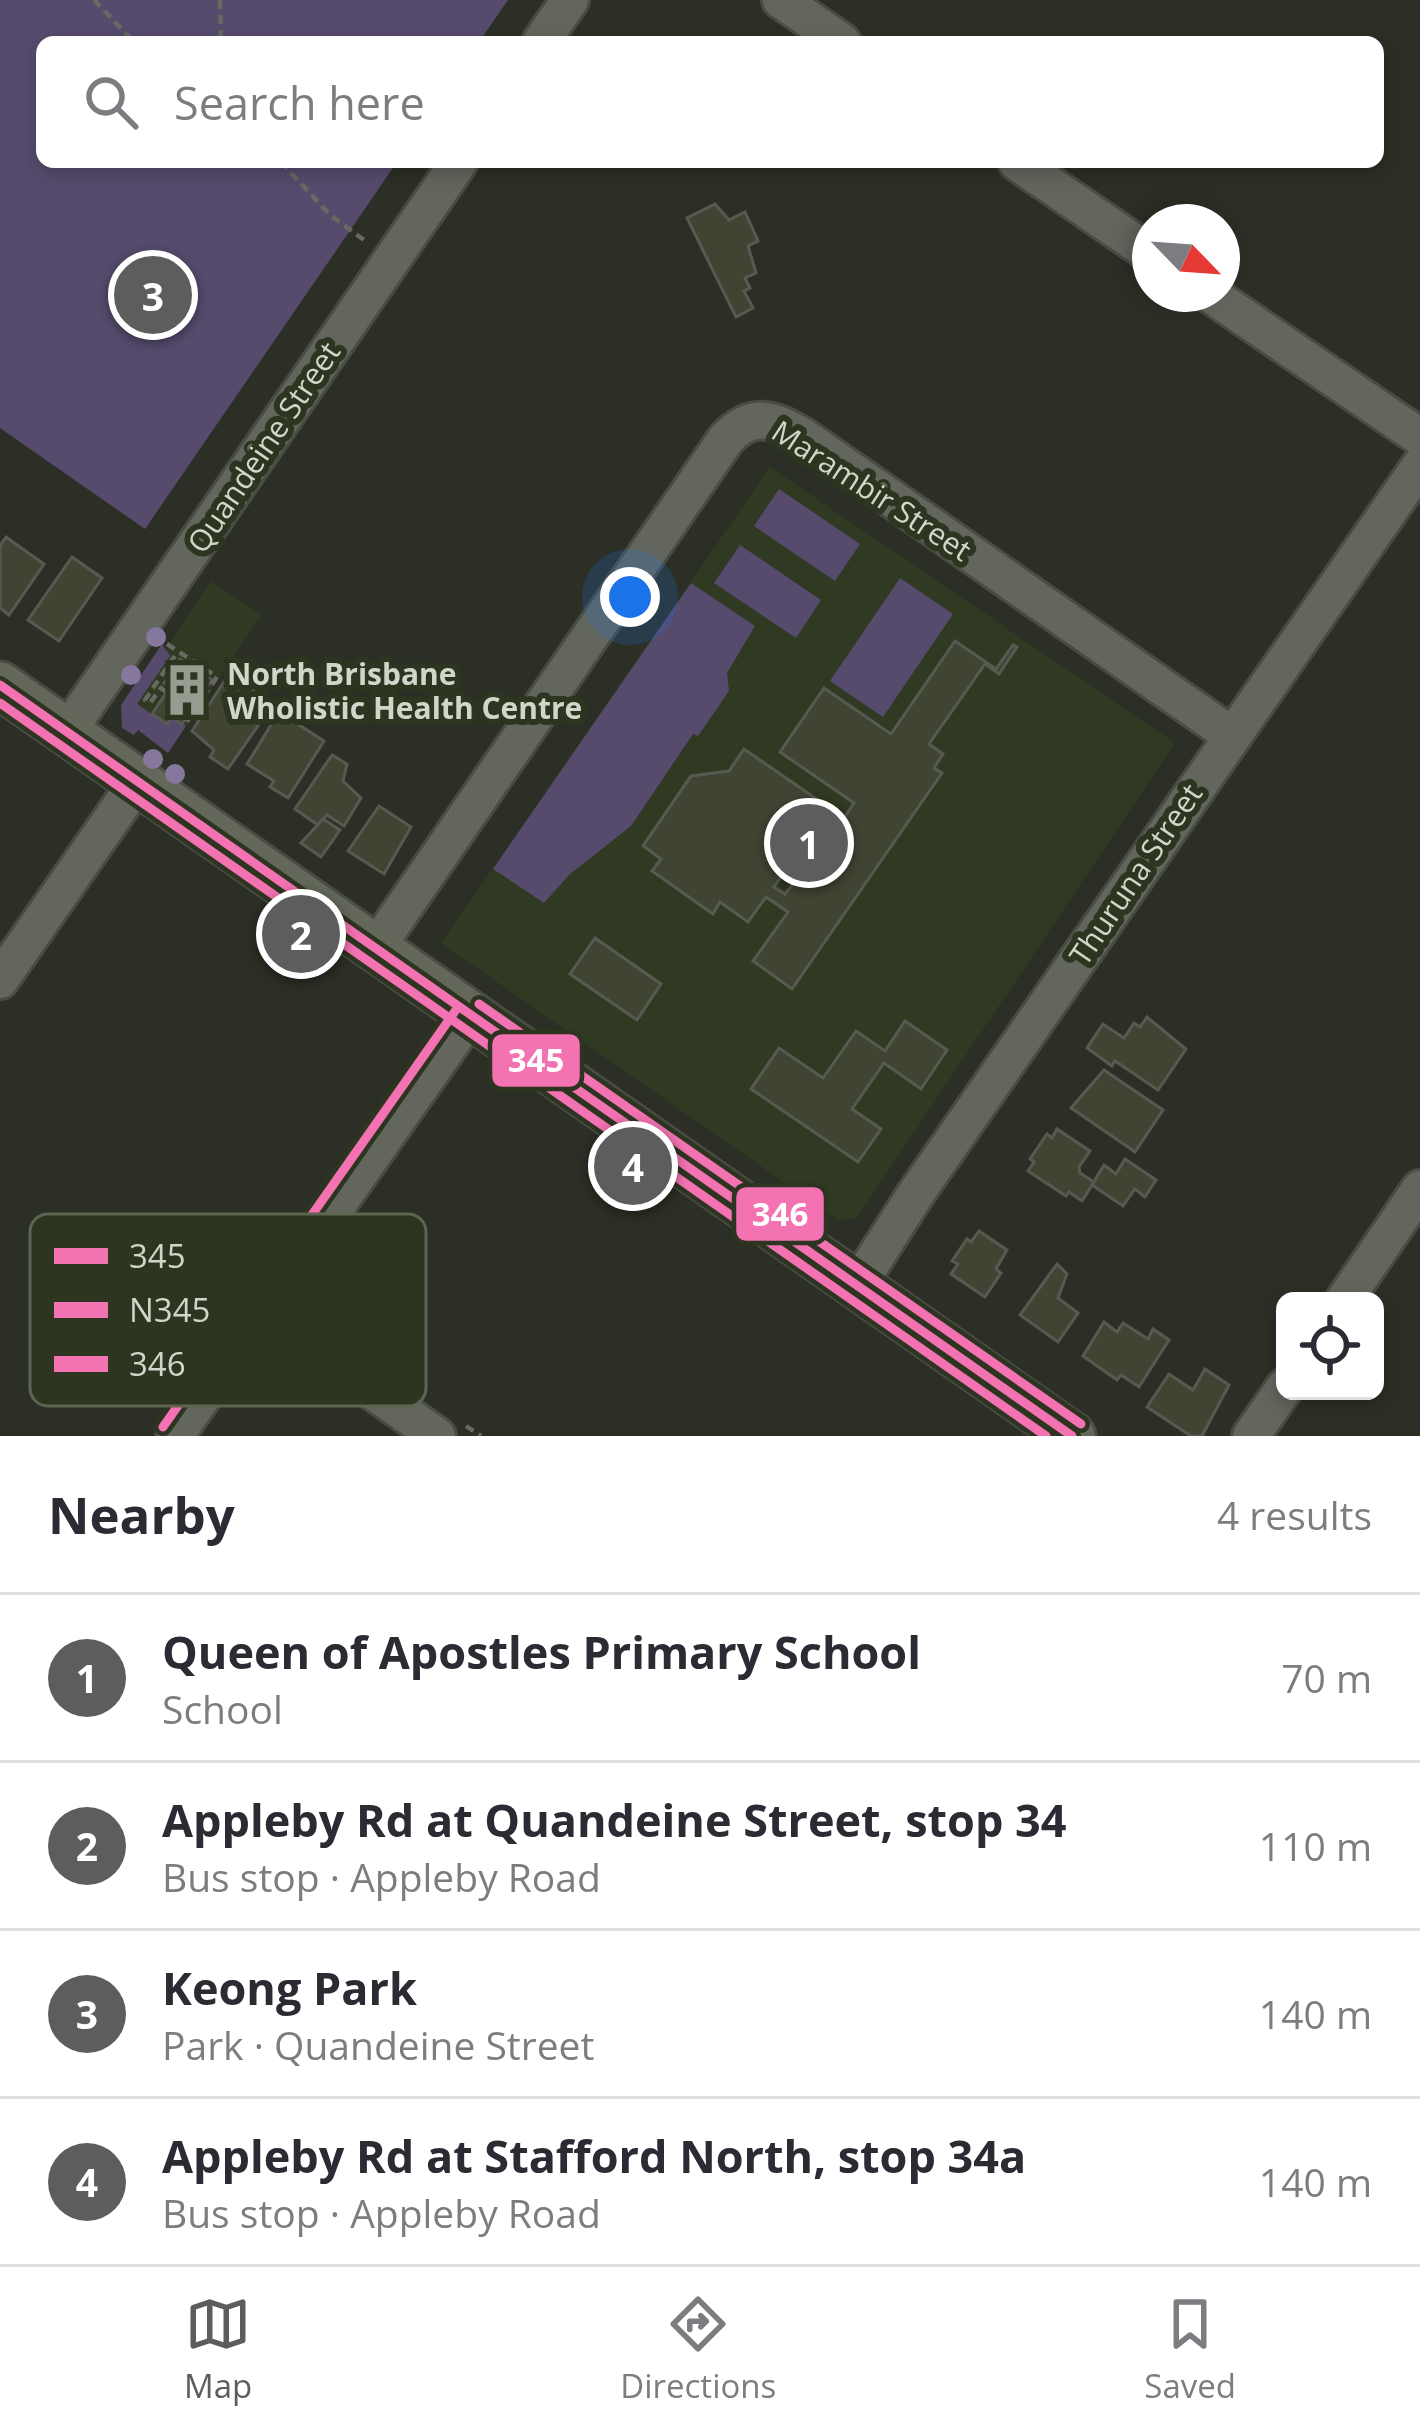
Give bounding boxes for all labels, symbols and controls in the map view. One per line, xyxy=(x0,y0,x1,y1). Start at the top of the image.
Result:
search box xyxy=(36,36,1384,168)
icon: search xyxy=(78,69,144,135)
text: Search here xyxy=(174,72,425,133)
north arrow xyxy=(1132,204,1240,312)
pin: 3 xyxy=(114,250,192,340)
street label: Quandeine Street xyxy=(177,333,349,561)
street label: Marambir Street xyxy=(764,410,980,570)
your location xyxy=(600,567,660,627)
place label: North Brisbane Wholistic Health Centre xyxy=(227,653,582,728)
building icon: North Brisbane Wholistic Health Centre xyxy=(158,661,216,719)
street label: Thuruna Street xyxy=(1059,775,1211,973)
pin: 1 xyxy=(770,798,848,888)
pin: 2 xyxy=(262,889,340,979)
line badge: 345 xyxy=(490,1032,582,1089)
text: 345 xyxy=(508,1037,564,1082)
pin: 4 xyxy=(594,1121,672,1211)
line badge: 346 xyxy=(734,1185,826,1243)
text: 346 xyxy=(752,1191,808,1236)
legend xyxy=(30,1214,426,1406)
text: 345 xyxy=(129,1233,186,1278)
text: N345 xyxy=(129,1287,210,1332)
map controls xyxy=(1276,1292,1384,1400)
button: locate xyxy=(1276,1292,1384,1400)
text: 346 xyxy=(129,1341,186,1386)
text: Nearby xyxy=(48,1479,235,1549)
text: 4 results xyxy=(1217,1488,1372,1541)
text: Queen of Apostles Primary School xyxy=(162,1621,921,1682)
text: 1 xyxy=(76,1651,98,1704)
text: 70 m xyxy=(1281,1651,1372,1704)
text: School xyxy=(162,1682,283,1735)
text: Appleby Rd at Quandeine Street, stop 34 xyxy=(162,1789,1067,1850)
text: 2 xyxy=(76,1819,98,1872)
text: 110 m xyxy=(1259,1819,1372,1872)
text: Bus stop · Appleby Road xyxy=(162,1850,601,1903)
text: Keong Park xyxy=(162,1957,417,2018)
text: 3 xyxy=(76,1987,98,2040)
text: 140 m xyxy=(1259,1987,1372,2040)
text: Park · Quandeine Street xyxy=(162,2018,594,2071)
text: Appleby Rd at Stafford North, stop 34a xyxy=(162,2125,1026,2186)
text: 4 xyxy=(76,2155,98,2208)
text: 140 m xyxy=(1259,2155,1372,2208)
text: Bus stop · Appleby Road xyxy=(162,2186,601,2239)
tab: Map xyxy=(184,2291,252,2408)
tab: Directions xyxy=(620,2291,776,2408)
tab: Saved xyxy=(1144,2291,1236,2408)

